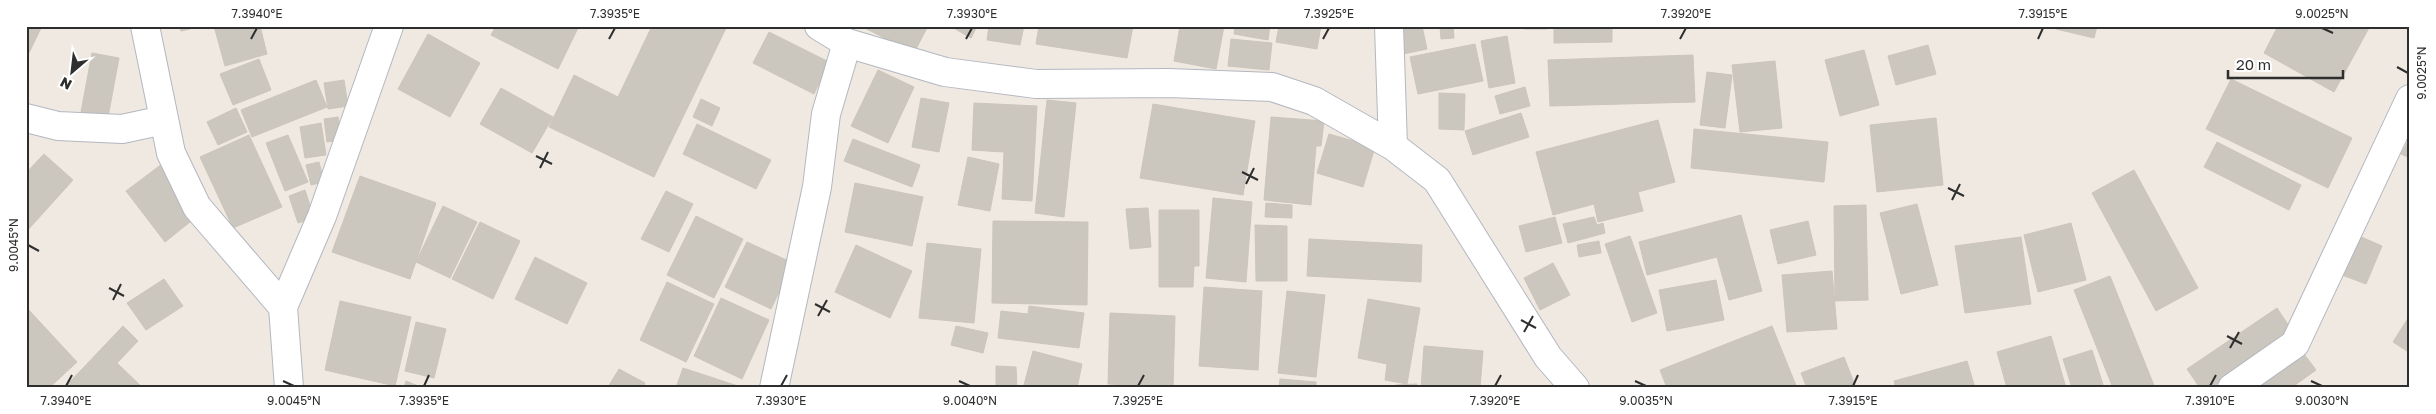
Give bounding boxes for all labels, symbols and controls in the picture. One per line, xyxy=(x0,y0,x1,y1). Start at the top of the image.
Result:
text: 7.3940°E xyxy=(231,6,283,21)
text: 7.3935°E xyxy=(590,6,640,21)
text: 7.3930°E xyxy=(947,6,997,21)
text: 7.3925°E xyxy=(1304,6,1354,21)
text: 7.3920°E xyxy=(1661,6,1711,21)
text: 7.3915°E xyxy=(2018,6,2068,21)
text: 9.0025°N xyxy=(2295,6,2349,21)
text: 9.0025°N xyxy=(2414,46,2429,100)
north arrow xyxy=(48,48,98,98)
scale bar xyxy=(2228,48,2344,80)
text: 20 m xyxy=(2236,55,2271,73)
text: N xyxy=(57,74,74,94)
text: 9.0045°N xyxy=(6,218,21,272)
text: 7.3940°E xyxy=(40,393,92,408)
text: 9.0045°N xyxy=(267,393,321,408)
text: 7.3935°E xyxy=(399,393,449,408)
text: 7.3930°E xyxy=(756,393,806,408)
text: 9.0040°N xyxy=(943,393,997,408)
text: 7.3925°E xyxy=(1113,393,1163,408)
text: 7.3920°E xyxy=(1470,393,1520,408)
text: 9.0035°N xyxy=(1619,393,1673,408)
text: 7.3915°E xyxy=(1828,393,1878,408)
text: 7.3910°E xyxy=(2185,393,2235,408)
text: 9.0030°N xyxy=(2295,393,2349,408)

